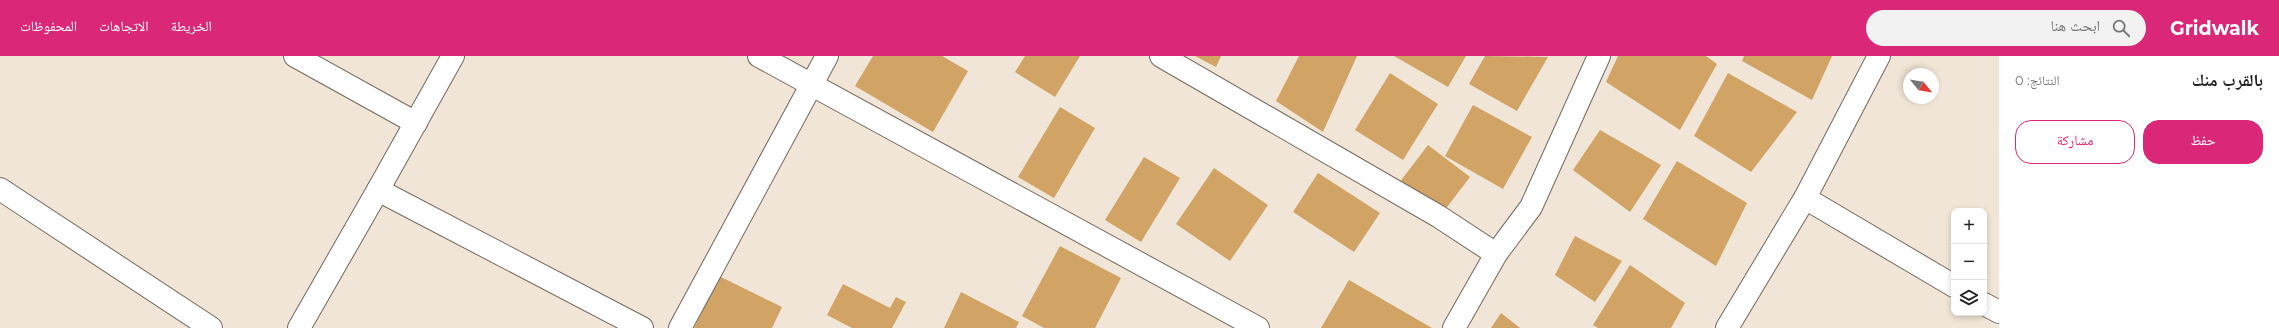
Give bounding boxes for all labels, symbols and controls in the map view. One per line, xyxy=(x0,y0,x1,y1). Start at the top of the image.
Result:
search box xyxy=(1866,10,2146,46)
text: ابحث هنا xyxy=(2050,16,2100,35)
text: المحفوظات xyxy=(20,17,77,35)
text: الاتجاهات xyxy=(99,17,149,35)
text: الخريطة xyxy=(171,17,212,35)
icon: search xyxy=(2110,17,2132,39)
text: Gridwalk xyxy=(2170,17,2259,40)
north arrow xyxy=(1903,68,1939,104)
text: بالقرب منك xyxy=(2192,70,2263,90)
text: النتائج: 0 xyxy=(2015,72,2060,88)
button: مشاركة xyxy=(2015,120,2135,164)
button: حفظ xyxy=(2143,120,2263,164)
map controls xyxy=(1951,208,1987,316)
button: + xyxy=(1951,208,1987,244)
button: − xyxy=(1951,244,1987,280)
button: layers xyxy=(1951,280,1987,316)

